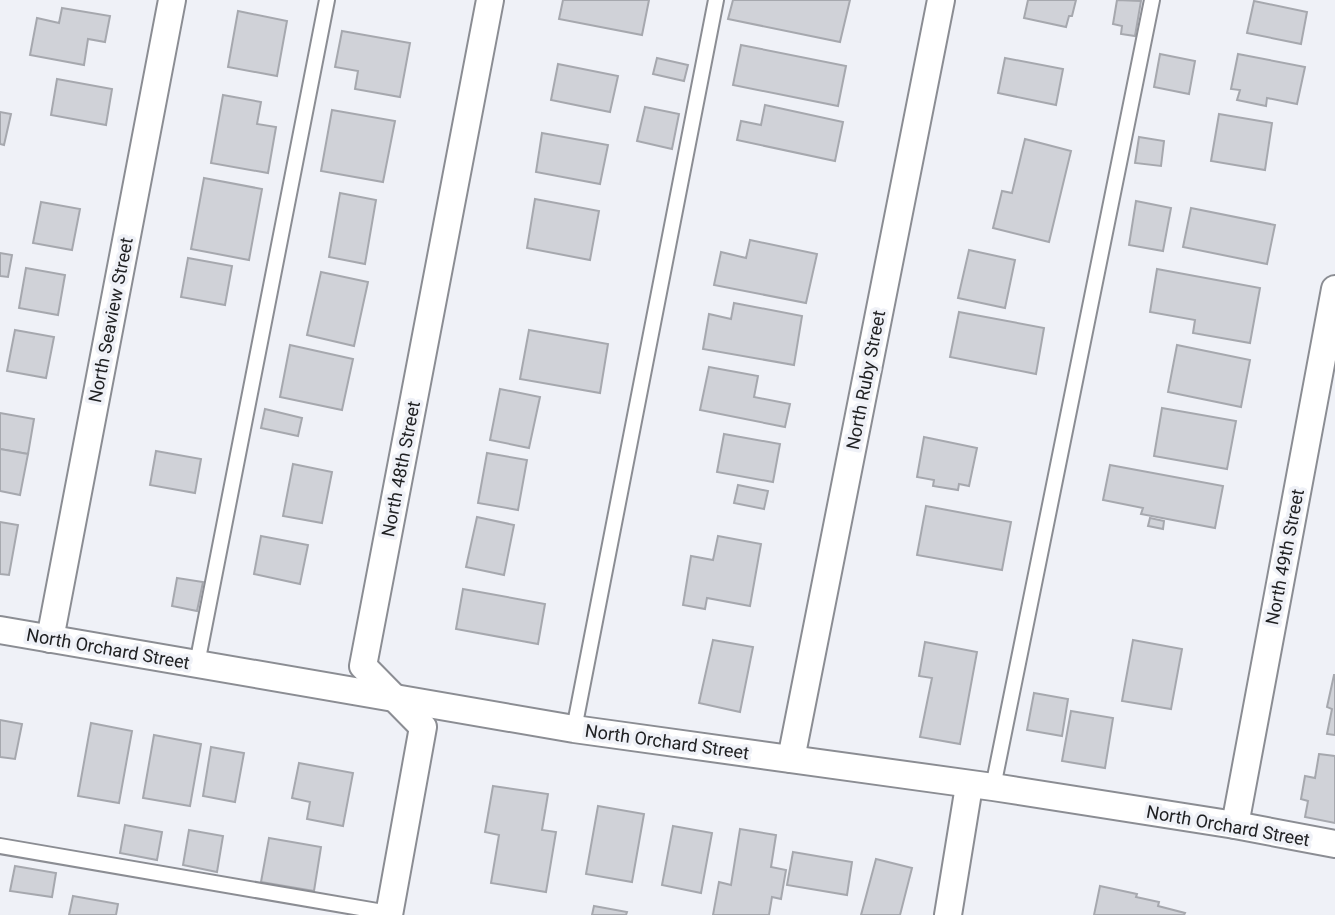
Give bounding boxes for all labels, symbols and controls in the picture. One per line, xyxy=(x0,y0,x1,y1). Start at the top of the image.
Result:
street label: North Seaview Street xyxy=(84,235,137,404)
street label: North Ruby Street xyxy=(842,308,889,451)
street label: North 48th Street xyxy=(377,399,424,539)
street label: North 49th Street xyxy=(1261,487,1308,627)
street label: North Orchard Street xyxy=(25,624,191,673)
street label: North Orchard Street xyxy=(584,720,751,763)
street label: North Orchard Street xyxy=(1145,801,1311,850)

